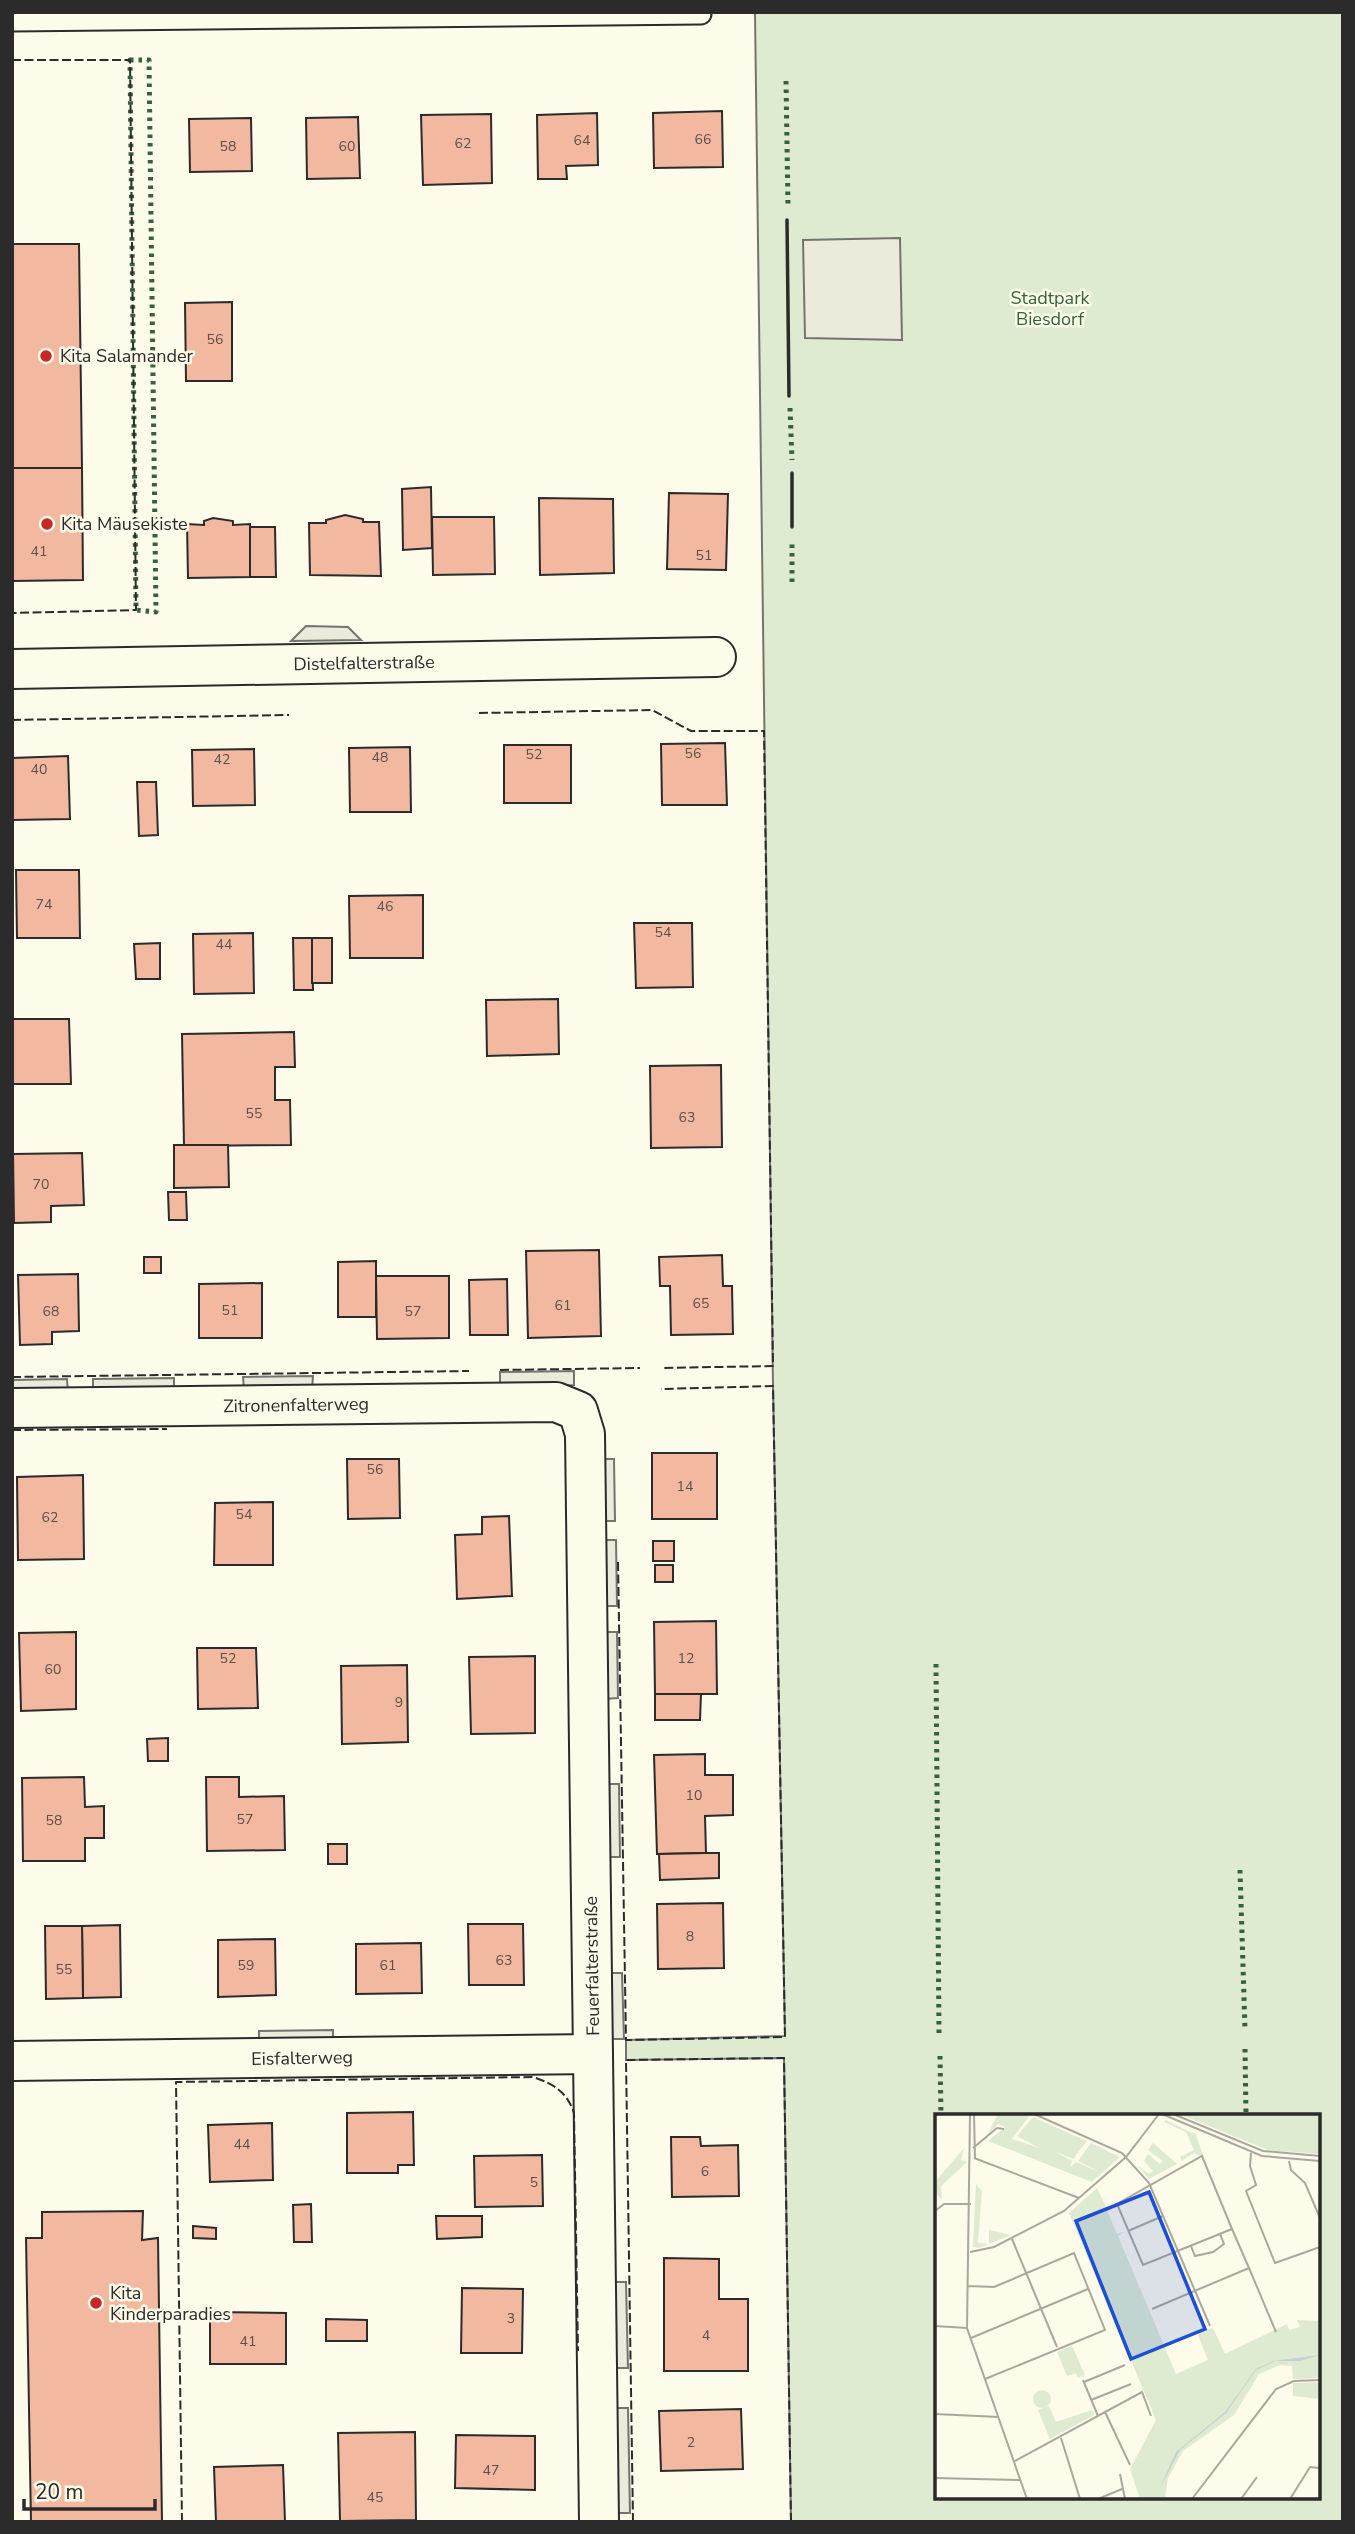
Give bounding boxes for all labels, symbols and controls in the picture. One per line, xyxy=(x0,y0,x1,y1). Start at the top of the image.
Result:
house number: 66 xyxy=(695,130,711,149)
house number: 64 xyxy=(574,131,590,150)
house number: 62 xyxy=(455,134,471,153)
house number: 58 xyxy=(220,137,236,156)
house number: 60 xyxy=(339,137,355,156)
park label: Stadtpark Biesdorf xyxy=(1010,286,1091,331)
house number: 56 xyxy=(207,330,223,349)
place label: Kita Salamander xyxy=(60,344,194,368)
marker: Kita Salamander xyxy=(38,348,54,364)
place label: Kita Mäusekiste xyxy=(61,512,188,536)
marker: Kita Mäusekiste xyxy=(39,516,55,532)
house number: 41 xyxy=(31,542,47,561)
house number: 51 xyxy=(696,546,712,565)
street label: Distelfalterstraße xyxy=(293,650,435,676)
house number: 56 xyxy=(685,744,701,763)
house number: 52 xyxy=(526,745,542,764)
house number: 48 xyxy=(372,748,388,767)
house number: 42 xyxy=(214,750,230,769)
house number: 40 xyxy=(31,760,47,779)
house number: 74 xyxy=(36,895,52,914)
house number: 46 xyxy=(377,897,393,916)
house number: 54 xyxy=(655,923,671,942)
house number: 44 xyxy=(216,935,232,954)
house number: 55 xyxy=(246,1104,262,1123)
house number: 63 xyxy=(679,1108,695,1127)
house number: 70 xyxy=(33,1175,49,1194)
house number: 65 xyxy=(693,1294,709,1313)
house number: 61 xyxy=(555,1296,571,1315)
house number: 51 xyxy=(222,1301,238,1320)
house number: 68 xyxy=(43,1302,59,1321)
house number: 57 xyxy=(405,1302,421,1321)
street label: Zitronenfalterweg xyxy=(223,1392,369,1418)
house number: 56 xyxy=(367,1460,383,1479)
house number: 14 xyxy=(677,1477,693,1496)
house number: 54 xyxy=(236,1505,252,1524)
house number: 62 xyxy=(42,1508,58,1527)
house number: 52 xyxy=(220,1649,236,1668)
house number: 12 xyxy=(678,1649,694,1668)
house number: 60 xyxy=(45,1660,61,1679)
house number: 9 xyxy=(395,1693,403,1712)
house number: 10 xyxy=(686,1786,702,1805)
house number: 57 xyxy=(237,1810,253,1829)
house number: 58 xyxy=(46,1811,62,1830)
street label: Feuerfalterstraße xyxy=(579,1896,605,2036)
house number: 8 xyxy=(686,1927,694,1946)
house number: 63 xyxy=(496,1951,512,1970)
house number: 59 xyxy=(238,1956,254,1975)
house number: 61 xyxy=(380,1956,396,1975)
house number: 55 xyxy=(56,1960,72,1979)
street label: Eisfalterweg xyxy=(251,2045,353,2071)
inset map xyxy=(935,2114,1320,2499)
house number: 44 xyxy=(234,2135,250,2154)
house number: 6 xyxy=(701,2162,709,2181)
house number: 5 xyxy=(530,2173,538,2192)
place label: Kita Kinderparadies xyxy=(110,2281,231,2326)
marker: Kita Kinderparadies xyxy=(88,2295,104,2311)
house number: 3 xyxy=(507,2309,515,2328)
house number: 4 xyxy=(702,2326,710,2345)
house number: 41 xyxy=(240,2332,256,2351)
house number: 2 xyxy=(687,2433,695,2452)
house number: 47 xyxy=(483,2461,499,2480)
scale bar xyxy=(24,2468,156,2512)
text: 20 m xyxy=(35,2478,84,2506)
house number: 45 xyxy=(367,2488,383,2507)

